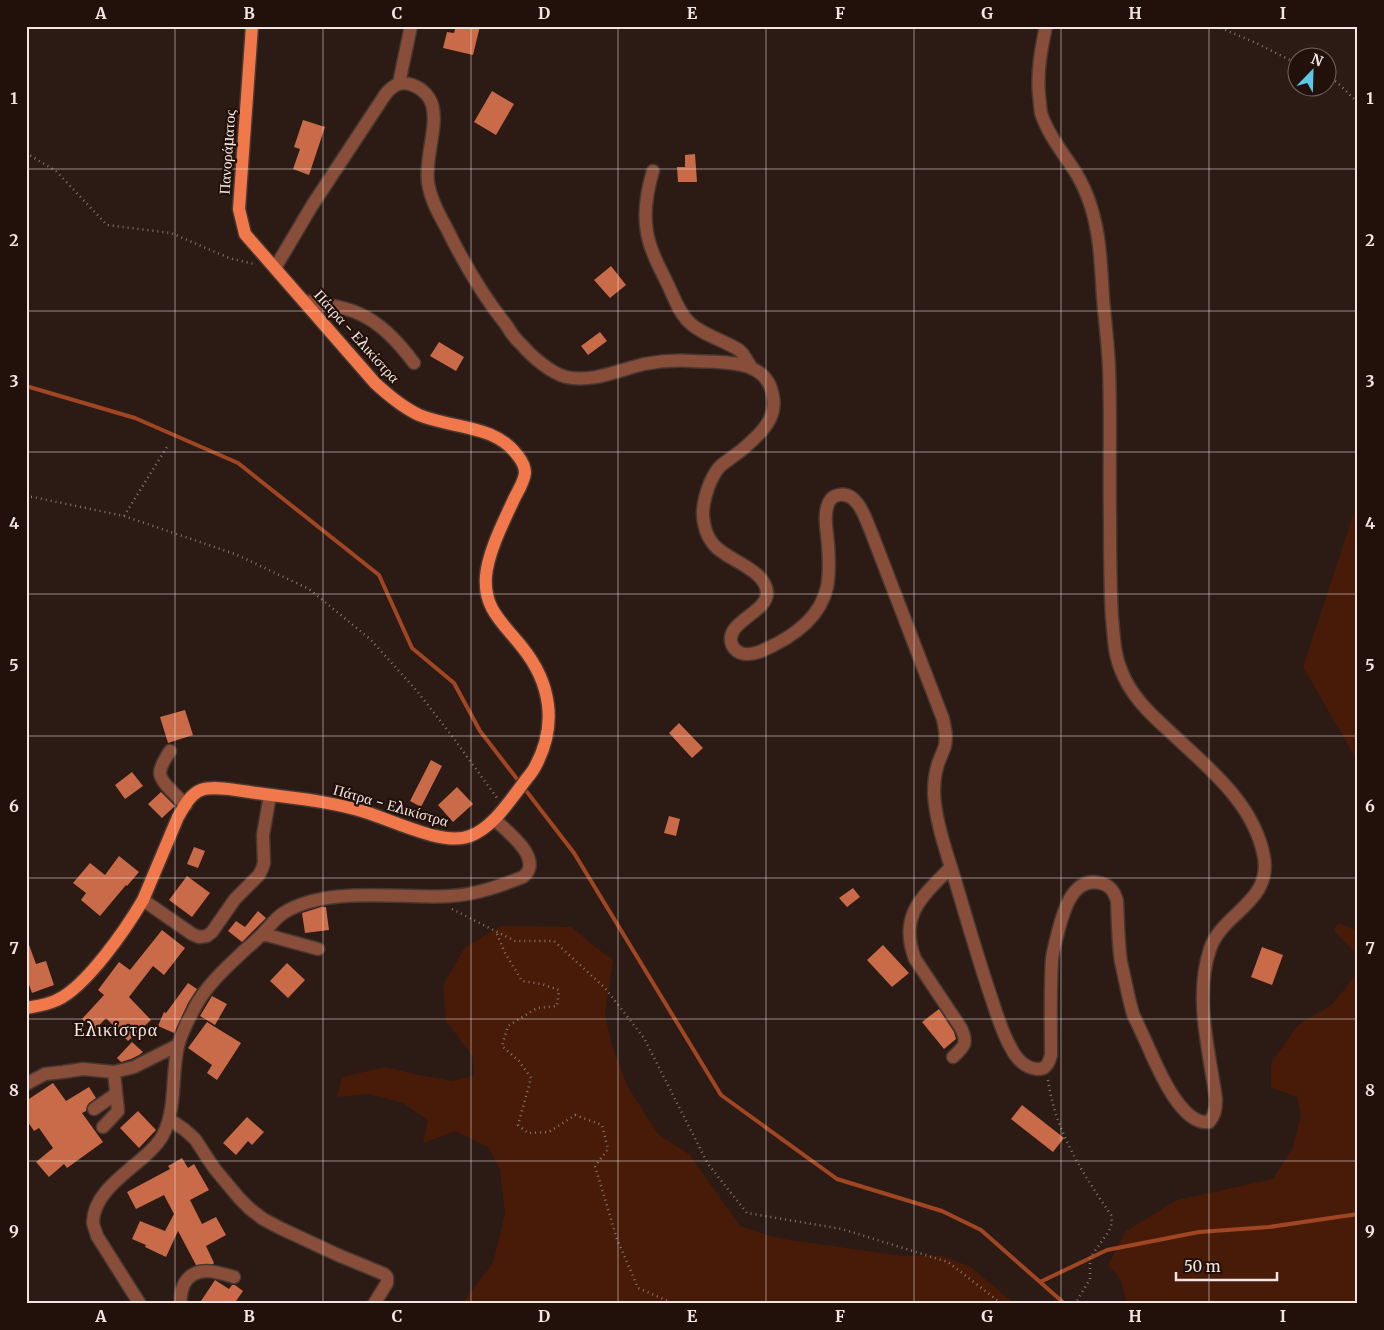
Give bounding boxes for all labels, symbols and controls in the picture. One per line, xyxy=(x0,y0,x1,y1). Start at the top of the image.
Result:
text: A xyxy=(94,3,107,23)
text: B xyxy=(243,3,255,23)
text: C xyxy=(392,3,402,23)
text: D xyxy=(538,3,550,23)
text: E xyxy=(687,3,698,23)
text: F xyxy=(835,3,845,23)
text: G xyxy=(981,3,993,23)
text: H xyxy=(1128,3,1142,23)
text: I xyxy=(1280,3,1286,23)
north arrow xyxy=(1286,48,1336,98)
text: N xyxy=(1308,50,1326,70)
text: 1 xyxy=(10,88,18,108)
text: 1 xyxy=(1366,88,1374,108)
street label: Πανοράματος xyxy=(215,109,239,195)
text: 2 xyxy=(9,230,19,250)
text: 2 xyxy=(1365,230,1375,250)
street label: Πάτρα - Ελικίστρα xyxy=(310,285,404,387)
text: 3 xyxy=(9,371,19,391)
text: 3 xyxy=(1365,371,1375,391)
text: 4 xyxy=(9,513,19,533)
text: 4 xyxy=(1365,513,1375,533)
text: 5 xyxy=(9,655,19,675)
text: 5 xyxy=(1365,655,1375,675)
street label: Πάτρα - Ελικίστρα xyxy=(331,779,451,831)
text: 6 xyxy=(9,796,19,816)
text: 6 xyxy=(1365,796,1375,816)
text: 7 xyxy=(9,938,19,958)
text: 7 xyxy=(1365,938,1375,958)
district label: Ελικίστρα xyxy=(74,1018,158,1041)
text: 8 xyxy=(9,1080,19,1100)
text: 8 xyxy=(1365,1080,1375,1100)
text: 9 xyxy=(9,1221,19,1241)
text: 9 xyxy=(1365,1221,1375,1241)
scale bar xyxy=(1176,1250,1278,1282)
text: 50 m xyxy=(1184,1257,1221,1276)
text: A xyxy=(94,1306,107,1326)
text: B xyxy=(243,1306,255,1326)
text: C xyxy=(392,1306,402,1326)
text: D xyxy=(538,1306,550,1326)
text: E xyxy=(687,1306,698,1326)
text: F xyxy=(835,1306,845,1326)
text: G xyxy=(981,1306,993,1326)
text: H xyxy=(1128,1306,1142,1326)
text: I xyxy=(1280,1306,1286,1326)

